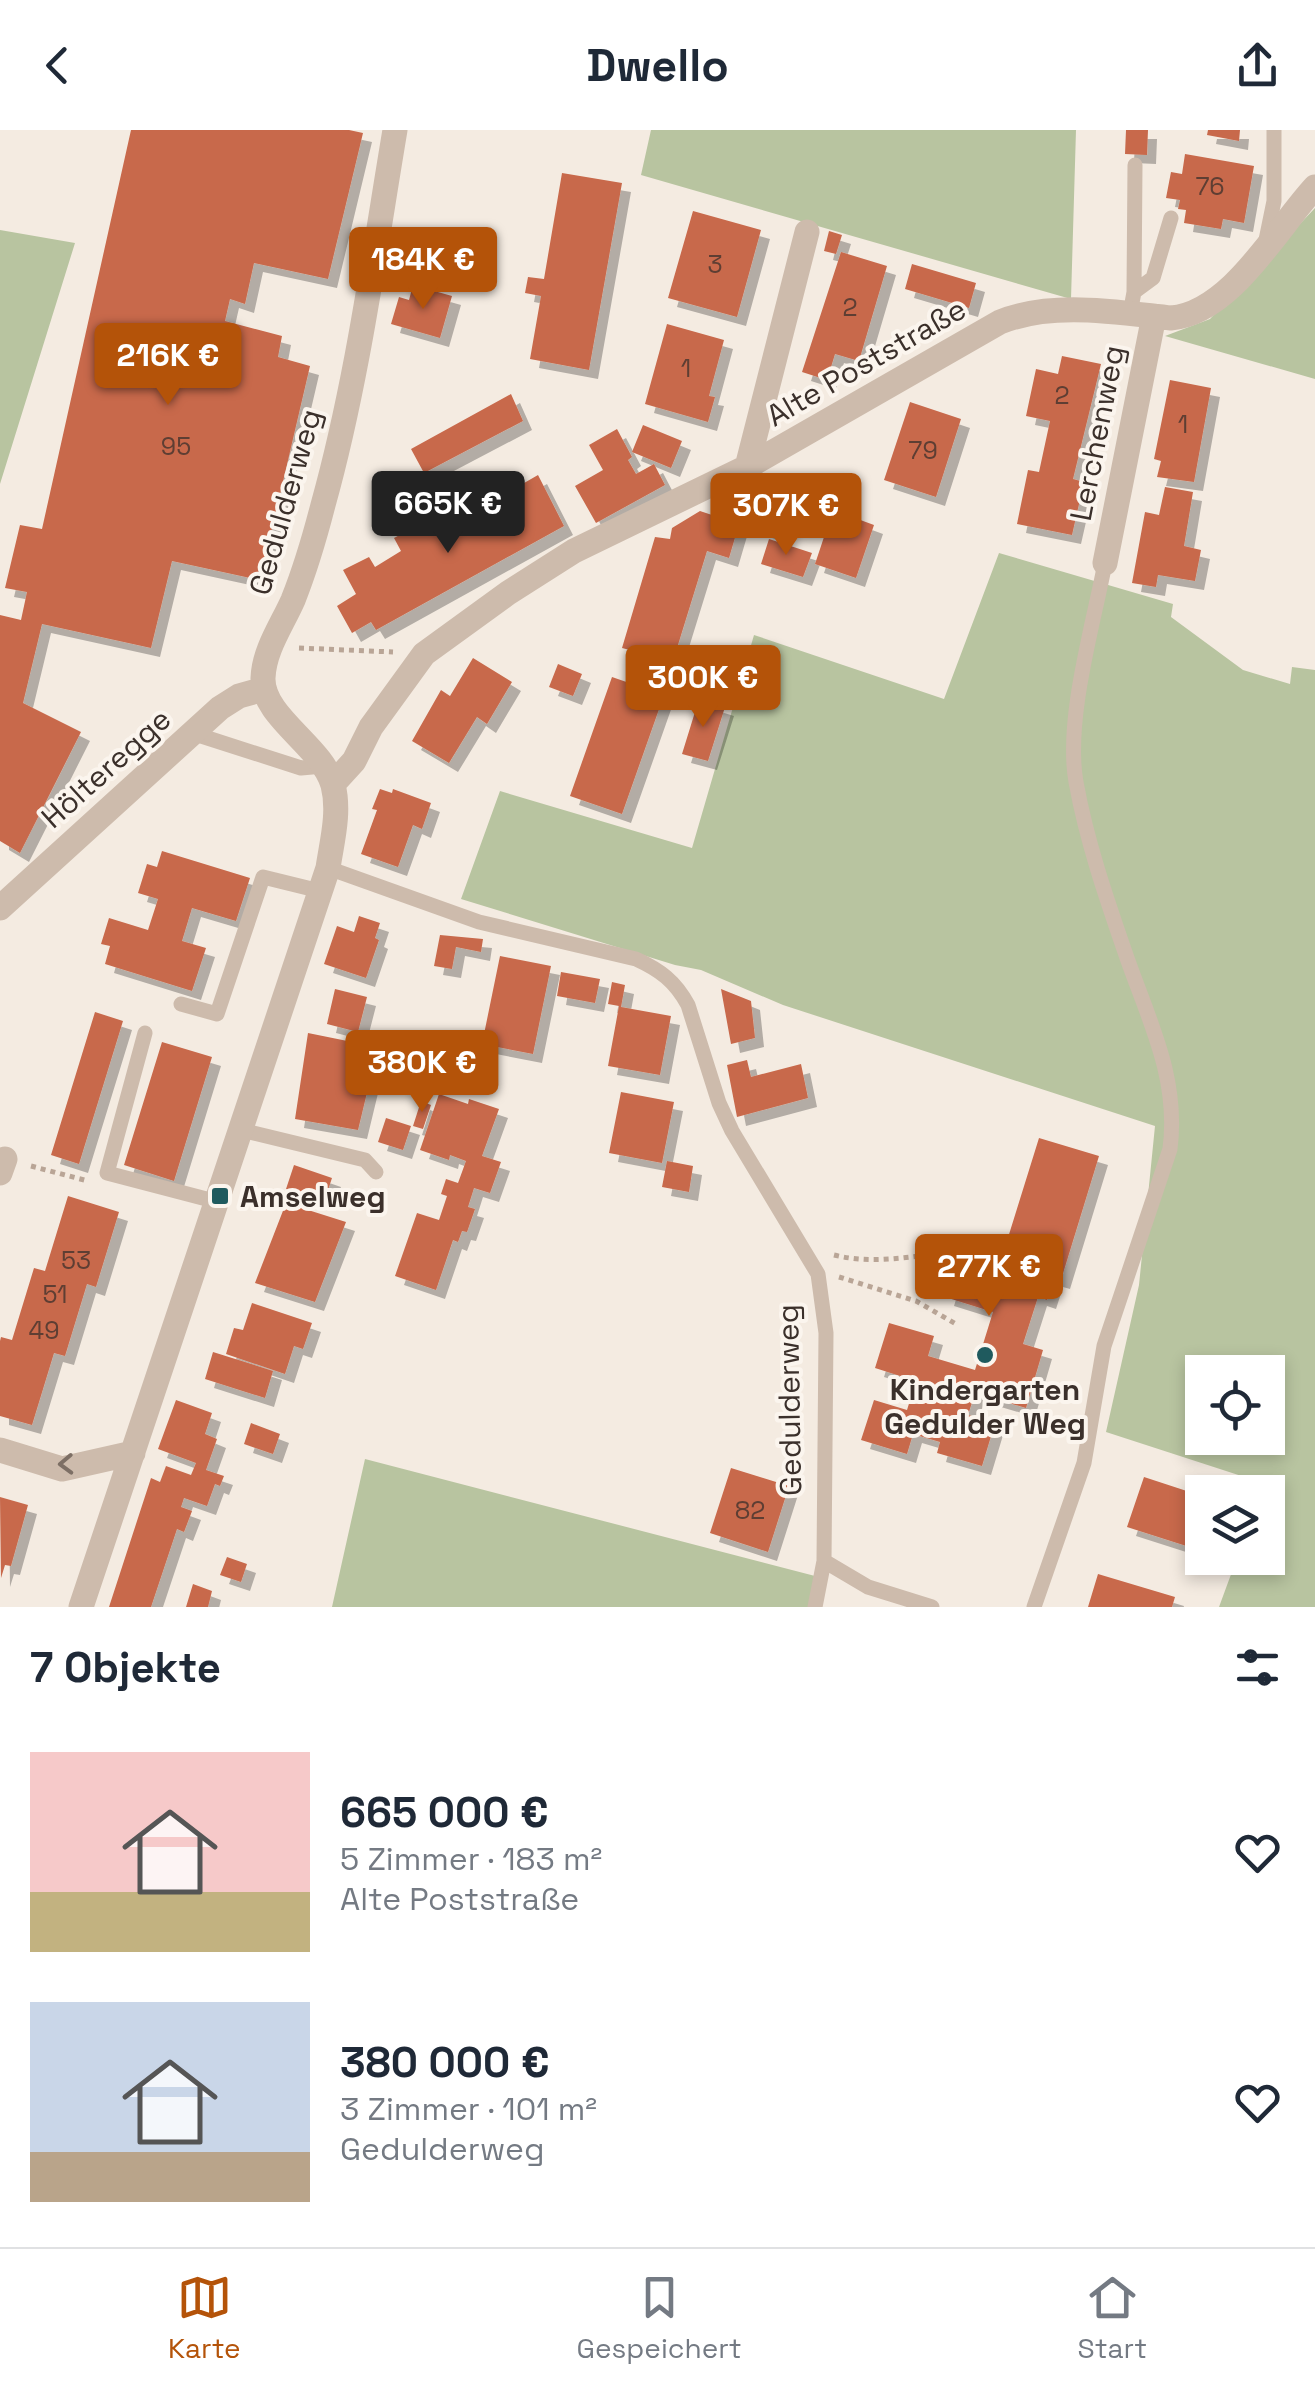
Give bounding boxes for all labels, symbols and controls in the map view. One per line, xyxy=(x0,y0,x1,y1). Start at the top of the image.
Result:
text: Dwello xyxy=(586,37,729,94)
icon: back xyxy=(30,38,85,93)
icon: share xyxy=(1230,38,1285,93)
house number: 76 xyxy=(1195,170,1225,202)
pin: 184K € xyxy=(342,227,504,312)
text: 184K € xyxy=(371,239,475,279)
house number: 3 xyxy=(707,248,723,280)
street label: Alte Poststraße xyxy=(759,289,973,435)
house number: 2 xyxy=(842,291,858,323)
pin: 216K € xyxy=(87,323,249,408)
text: 216K € xyxy=(116,335,220,375)
street label: Lerchenweg xyxy=(1061,342,1133,524)
house number: 1 xyxy=(681,352,691,384)
house number: 2 xyxy=(1054,379,1070,411)
street label: Gedulderweg xyxy=(240,404,330,600)
house number: 1 xyxy=(1178,408,1188,440)
house number: 95 xyxy=(161,430,191,462)
house number: 79 xyxy=(908,434,938,466)
pin: 665K € xyxy=(367,471,529,556)
pin: 307K € xyxy=(705,473,867,558)
text: 665K € xyxy=(394,483,502,523)
text: 307K € xyxy=(732,485,840,525)
pin: 300K € xyxy=(622,645,784,730)
text: 300K € xyxy=(648,657,758,697)
street label: Hölteregge xyxy=(33,700,179,836)
pin: 380K € xyxy=(341,1030,503,1115)
text: 380K € xyxy=(367,1042,477,1082)
place label: Amselweg xyxy=(240,1177,386,1216)
marker: Amselweg xyxy=(209,1185,231,1207)
pin: 277K € xyxy=(908,1234,1070,1319)
house number: 53 xyxy=(61,1244,91,1276)
text: 277K € xyxy=(937,1246,1041,1286)
house number: 51 xyxy=(42,1278,68,1310)
street label: Gedulderweg xyxy=(768,1304,810,1496)
house number: 49 xyxy=(29,1314,59,1346)
marker: Kindergarten Gedulder Weg xyxy=(974,1344,996,1366)
map controls xyxy=(1185,1355,1285,1575)
button: locate xyxy=(1185,1355,1285,1455)
place label: Kindergarten Gedulder Weg xyxy=(884,1370,1086,1443)
one-way arrow xyxy=(58,1454,73,1475)
button: layers xyxy=(1185,1475,1285,1575)
house number: 82 xyxy=(735,1494,765,1526)
icon: filters xyxy=(1230,1640,1285,1695)
text: 7 Objekte xyxy=(30,1641,221,1694)
text: 665 000 € xyxy=(340,1786,549,1839)
icon: home xyxy=(110,1792,230,1912)
icon: heart xyxy=(1230,1825,1285,1880)
text: 5 Zimmer · 183 m² xyxy=(340,1839,602,1879)
text: Alte Poststraße xyxy=(340,1879,579,1919)
text: 380 000 € xyxy=(340,2036,549,2089)
icon: home xyxy=(110,2042,230,2162)
icon: heart xyxy=(1230,2075,1285,2130)
text: 3 Zimmer · 101 m² xyxy=(340,2089,597,2129)
text: Gedulderweg xyxy=(340,2129,545,2169)
tab: Karte xyxy=(168,2270,241,2366)
tab: Gespeichert xyxy=(576,2270,742,2366)
tab: Start xyxy=(1078,2270,1147,2366)

